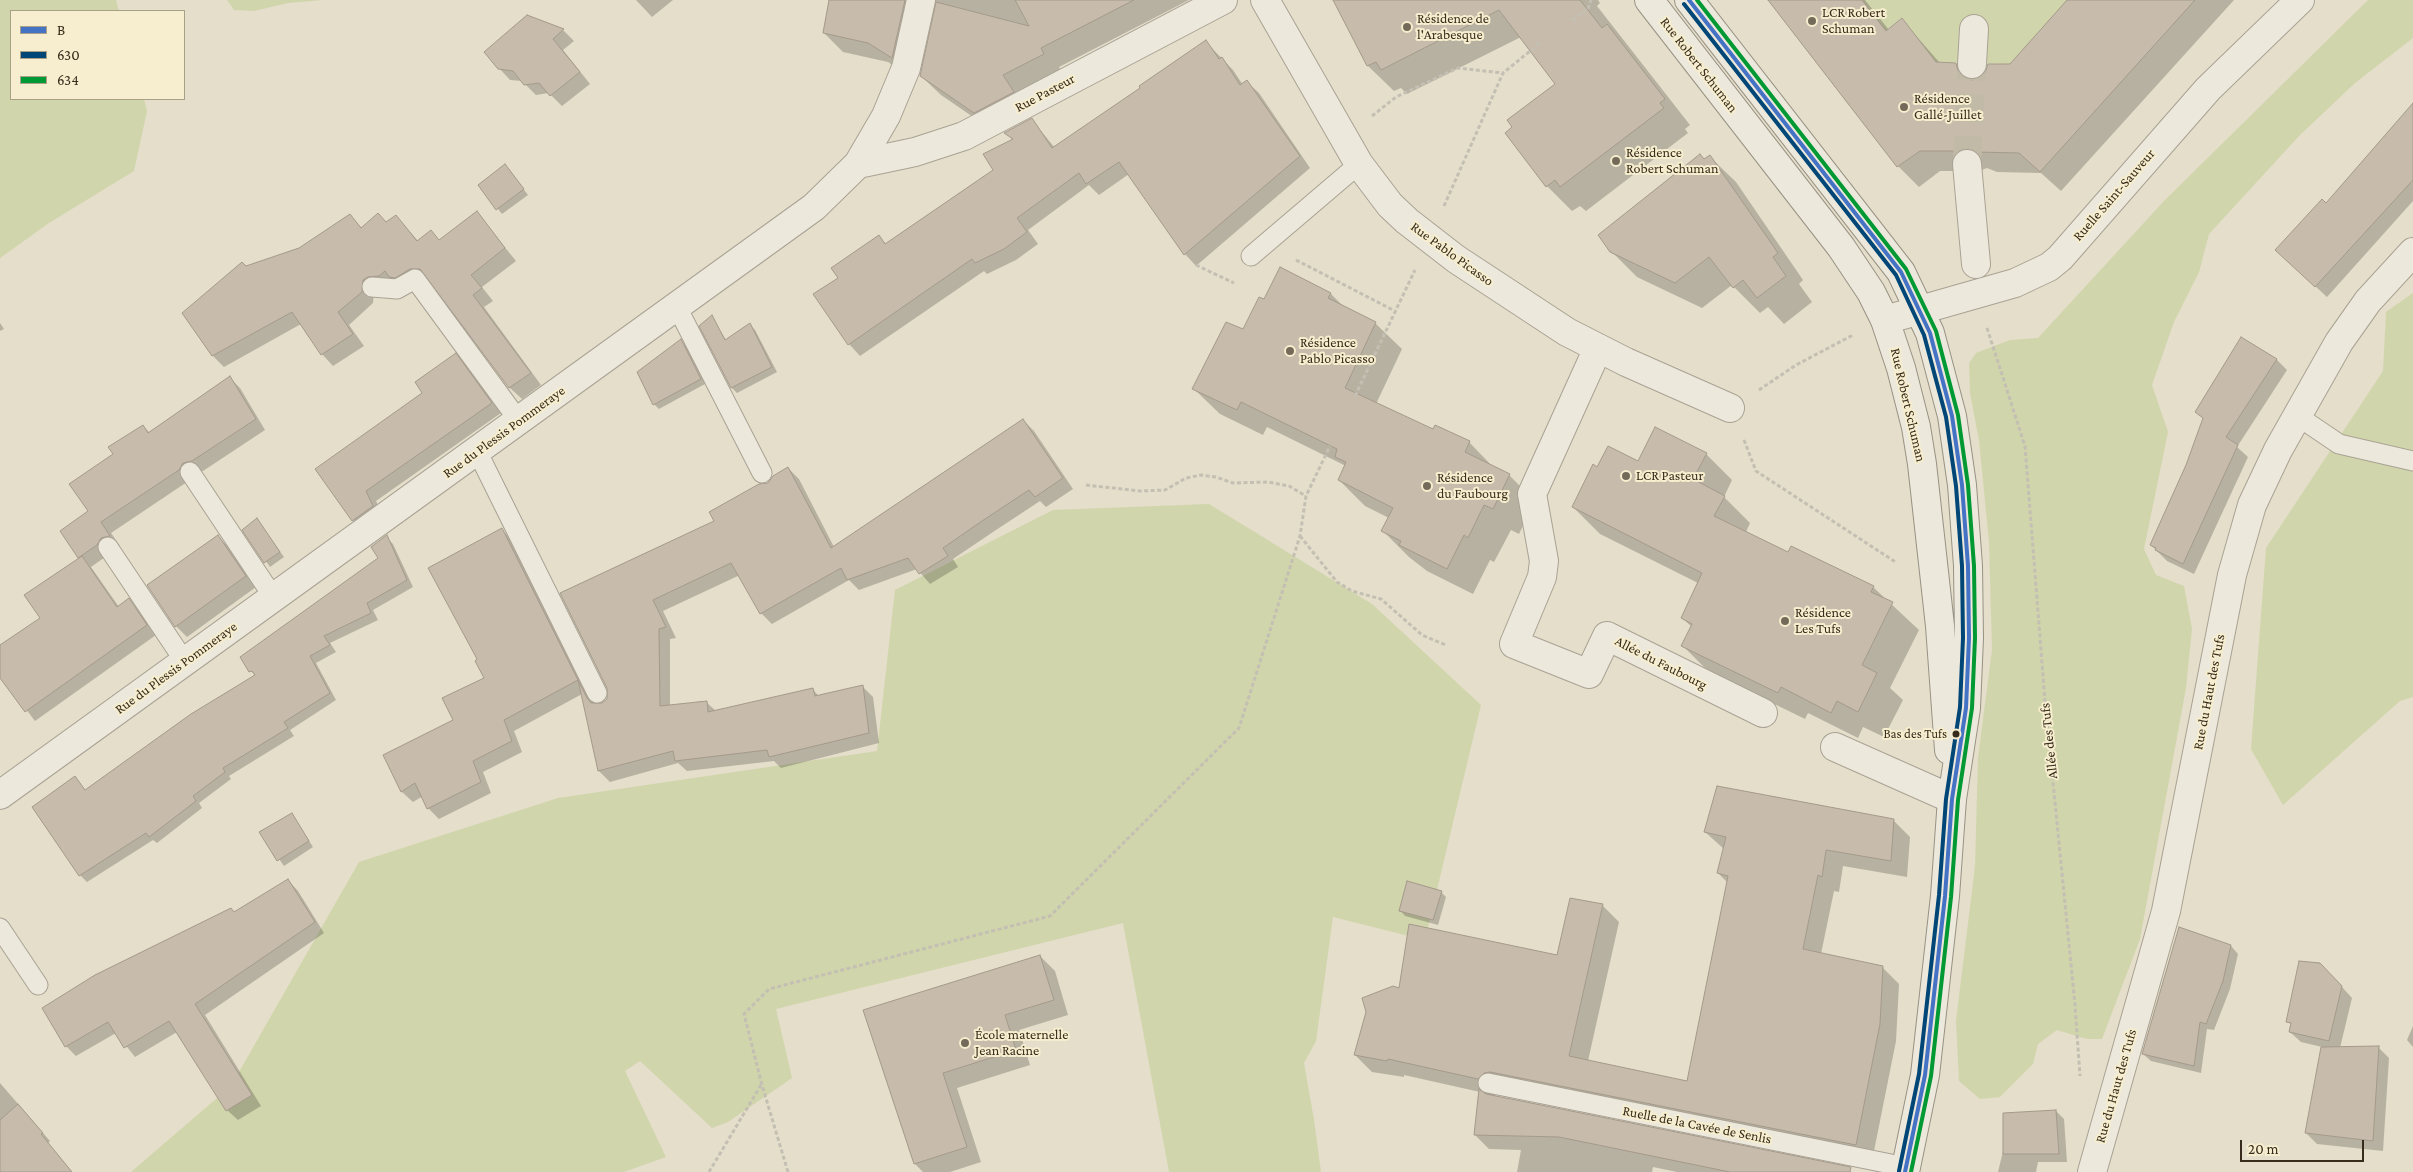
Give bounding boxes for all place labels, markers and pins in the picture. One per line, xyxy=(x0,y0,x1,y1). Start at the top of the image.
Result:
place label: LCR Robert Schuman xyxy=(1822,5,1885,38)
place label: Résidence de l'Arabesque xyxy=(1417,11,1489,44)
marker: LCR Robert Schuman xyxy=(1806,15,1818,27)
marker: Résidence de l'Arabesque xyxy=(1401,21,1413,33)
place label: Résidence Gallé-Juillet xyxy=(1914,91,1982,124)
marker: Résidence Gallé-Juillet xyxy=(1898,101,1910,113)
place label: Résidence Robert Schuman xyxy=(1626,145,1719,178)
marker: Résidence Robert Schuman xyxy=(1610,155,1622,167)
place label: Résidence Pablo Picasso xyxy=(1300,335,1375,368)
marker: Résidence Pablo Picasso xyxy=(1284,345,1296,357)
place label: LCR Pasteur xyxy=(1636,468,1703,484)
place label: Résidence du Faubourg xyxy=(1437,470,1508,502)
marker: LCR Pasteur xyxy=(1620,470,1632,482)
marker: Résidence du Faubourg xyxy=(1421,480,1433,492)
place label: Résidence Les Tufs xyxy=(1795,605,1851,638)
marker: Résidence Les Tufs xyxy=(1779,615,1791,627)
place label: Bas des Tufs xyxy=(1883,726,1947,742)
marker: Bas des Tufs xyxy=(1951,729,1961,739)
place label: École maternelle Jean Racine xyxy=(975,1027,1068,1060)
marker: École maternelle Jean Racine xyxy=(959,1037,971,1049)

